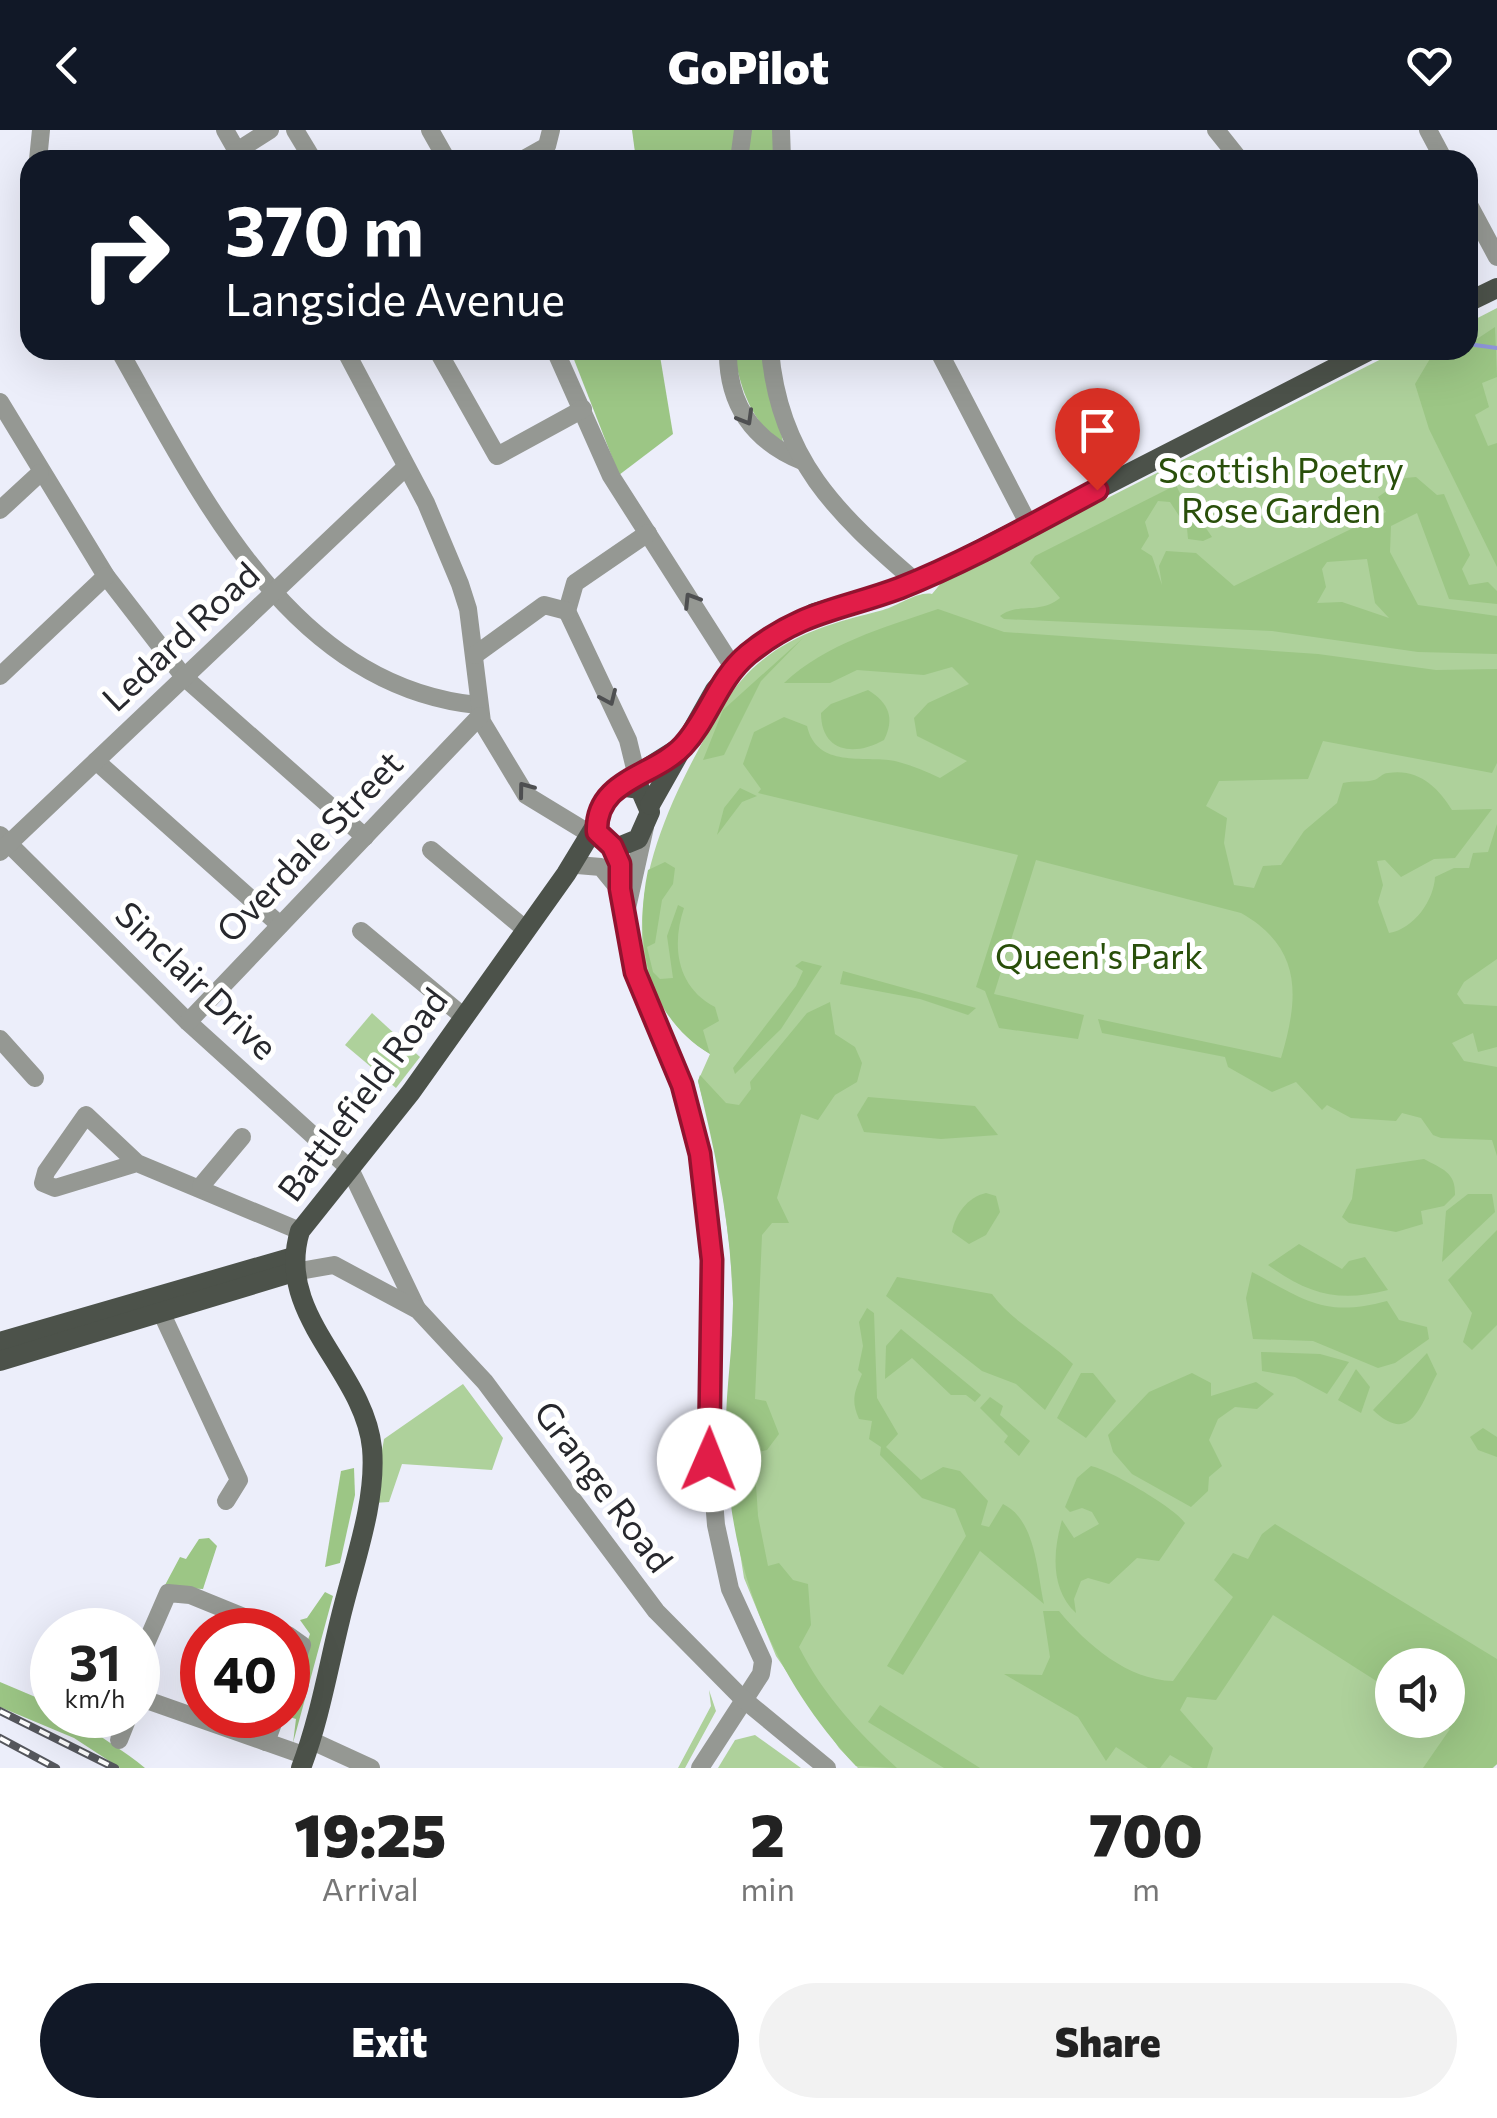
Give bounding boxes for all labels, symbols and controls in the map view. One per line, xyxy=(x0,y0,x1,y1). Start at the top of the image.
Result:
icon: back xyxy=(40,38,95,93)
text: GoPilot xyxy=(668,38,829,93)
icon: heart xyxy=(1402,38,1457,93)
text: 370 m xyxy=(225,185,424,270)
icon: right xyxy=(60,190,190,320)
text: Langside Avenue xyxy=(225,270,565,325)
pin xyxy=(1055,388,1140,491)
icon: arrive xyxy=(1070,403,1125,458)
one-way arrow xyxy=(734,407,754,425)
park label: Scottish Poetry Rose Garden xyxy=(1158,447,1404,530)
street label: Ledard Road xyxy=(92,552,267,719)
one-way arrow xyxy=(684,593,703,611)
one-way arrow xyxy=(597,688,617,706)
street label: Overdale Street xyxy=(206,741,410,950)
one-way arrow xyxy=(519,782,536,800)
street label: Sinclair Drive xyxy=(108,891,288,1067)
park label: Queen's Park xyxy=(995,933,1203,976)
street label: Battlefield Road xyxy=(267,979,455,1208)
street label: Grange Road xyxy=(527,1391,683,1580)
position arrow xyxy=(657,1408,761,1512)
speed limit sign: 40 xyxy=(180,1608,310,1738)
text: 31 xyxy=(69,1630,121,1691)
map controls xyxy=(1375,1648,1465,1738)
button: sound xyxy=(1375,1648,1465,1738)
text: km/h xyxy=(65,1683,125,1713)
text: 19:25 xyxy=(294,1796,446,1869)
text: 2 xyxy=(750,1796,785,1869)
text: 700 xyxy=(1089,1796,1203,1869)
text: Arrival xyxy=(322,1868,419,1908)
text: min xyxy=(740,1868,795,1908)
text: m xyxy=(1132,1868,1160,1908)
button: Exit xyxy=(40,1983,739,2098)
button: Share xyxy=(759,1983,1457,2098)

